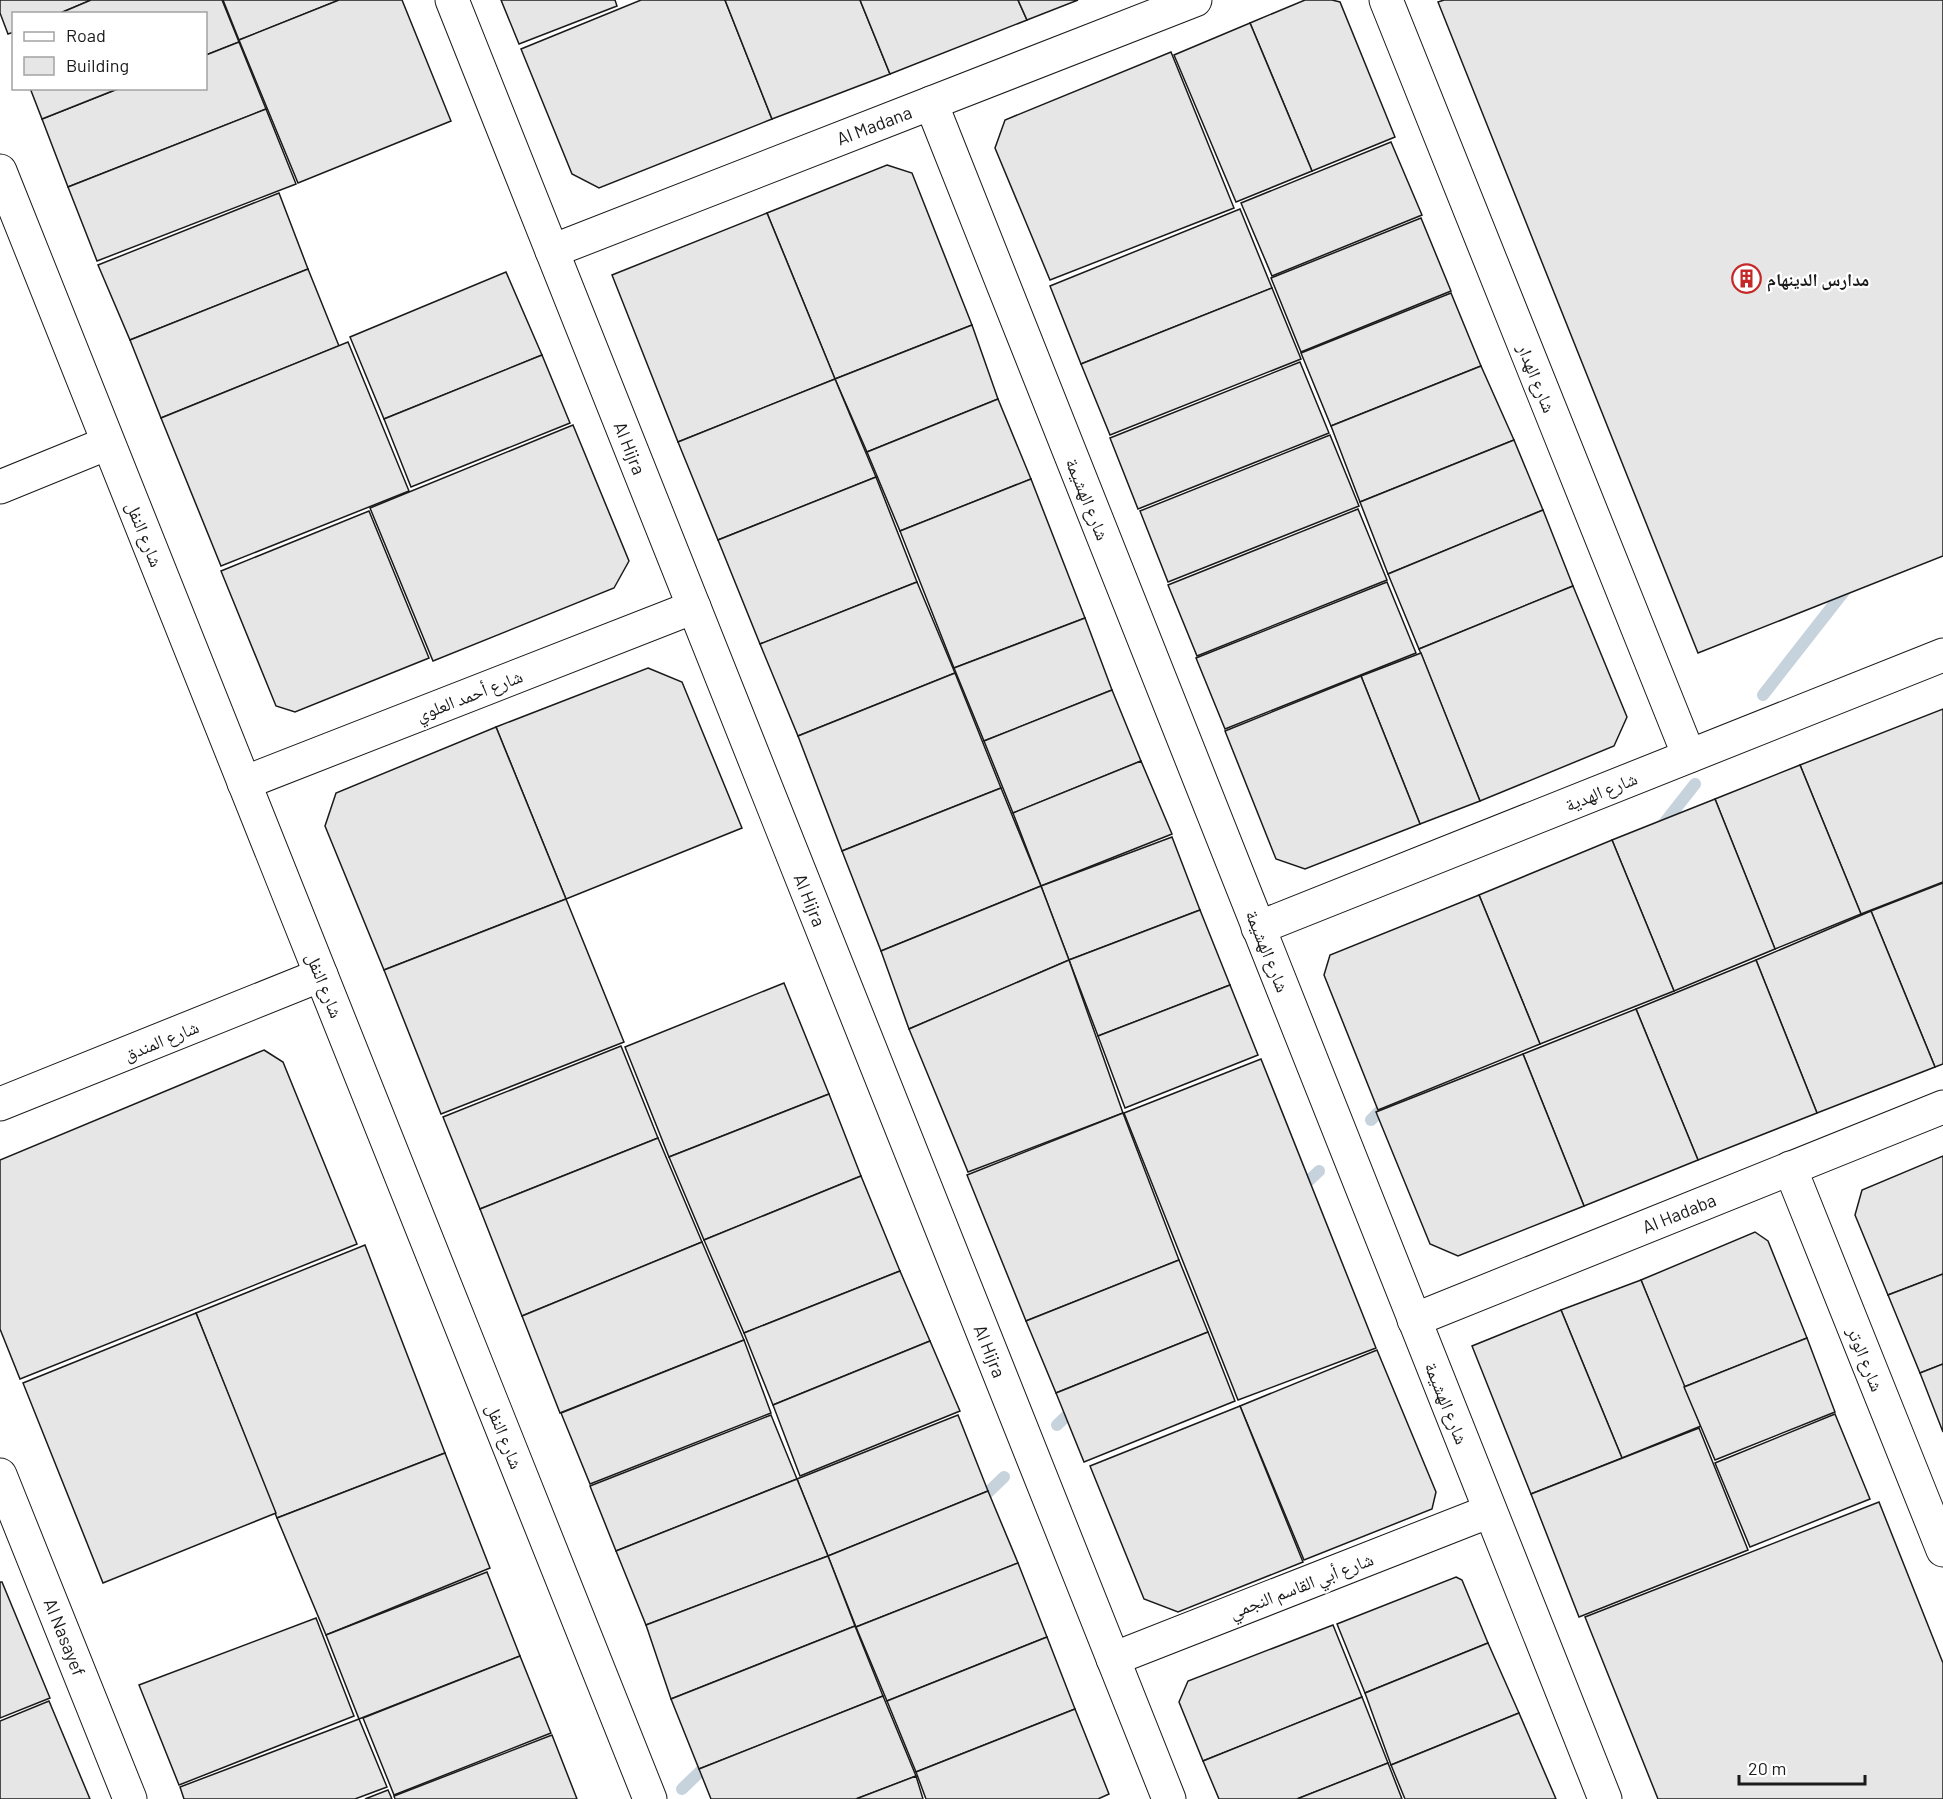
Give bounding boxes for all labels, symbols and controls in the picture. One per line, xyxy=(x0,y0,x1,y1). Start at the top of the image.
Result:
legend xyxy=(12,12,207,90)
text: Road xyxy=(66,24,106,46)
text: Building xyxy=(66,54,129,76)
street label: Al Madana xyxy=(833,101,915,149)
building icon: مدارس الدينهام xyxy=(1730,263,1762,295)
place label: مدارس الدينهام xyxy=(1767,268,1869,292)
street label: شارع الهدار xyxy=(1512,339,1561,416)
street label: Al Hijra xyxy=(609,418,651,478)
street label: شارع الهشيمة xyxy=(1061,455,1114,544)
street label: شارع النفل xyxy=(121,498,168,570)
street label: شارع أحمد العلوي xyxy=(412,665,527,730)
street label: شارع الهدية xyxy=(1562,767,1641,816)
street label: Al Hijra xyxy=(789,870,831,930)
street label: شارع الهشيمة xyxy=(1241,907,1294,996)
street label: شارع النفل xyxy=(301,949,348,1021)
street label: شارع المندق xyxy=(120,1015,202,1066)
street label: Al Hadaba xyxy=(1639,1188,1719,1238)
street label: Al Hijra xyxy=(969,1321,1011,1381)
street label: شارع الوتر xyxy=(1842,1323,1889,1395)
street label: شارع الهشيمة xyxy=(1420,1359,1473,1448)
street label: شارع النفل xyxy=(481,1400,528,1472)
street label: شارع أبي القاسم النجمي xyxy=(1226,1547,1378,1627)
street label: Al Nasayef xyxy=(40,1595,90,1679)
scale bar xyxy=(1739,1748,1865,1786)
text: 20 m xyxy=(1748,1757,1786,1779)

